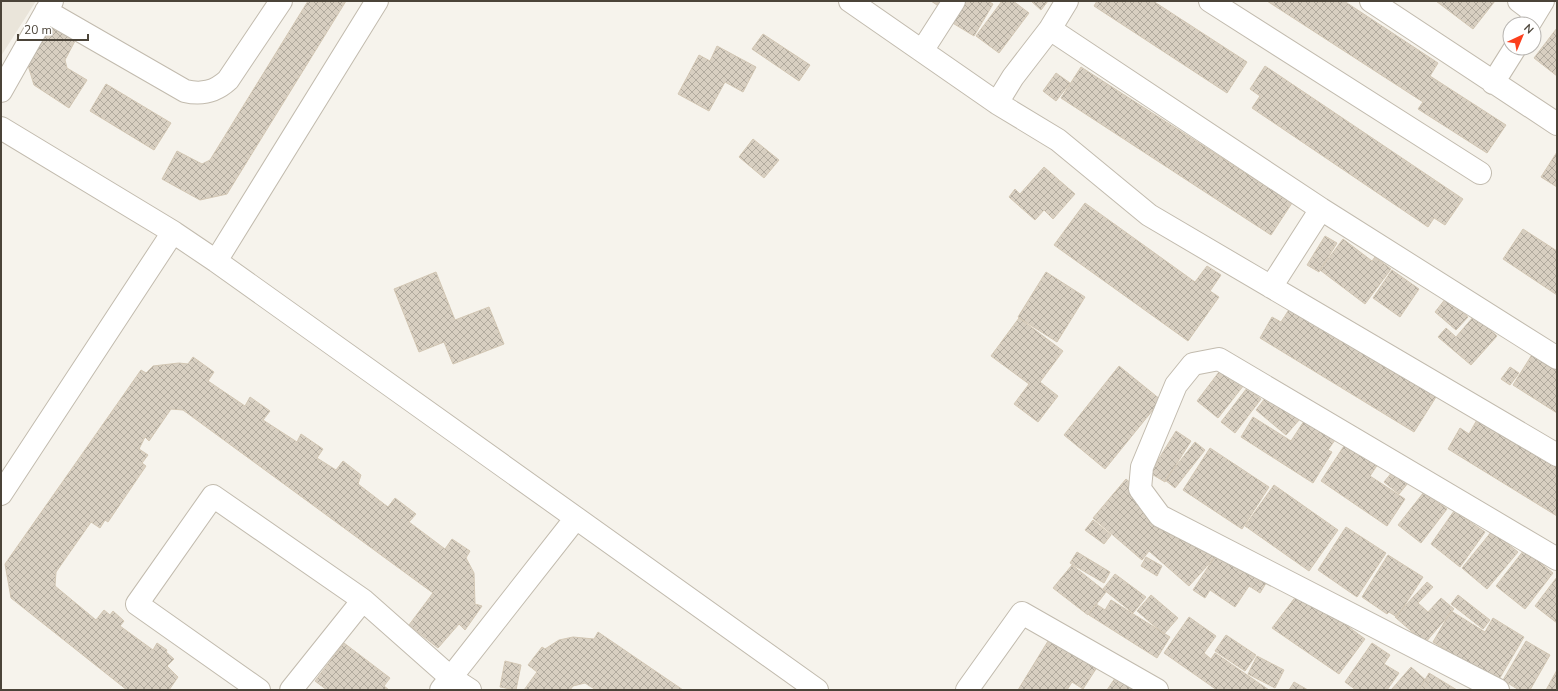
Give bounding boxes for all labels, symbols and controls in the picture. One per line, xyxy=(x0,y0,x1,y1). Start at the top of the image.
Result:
scale bar xyxy=(18,16,88,42)
north arrow xyxy=(1502,16,1542,56)
text: N xyxy=(1520,21,1537,37)
text: 20 m xyxy=(24,22,52,38)

